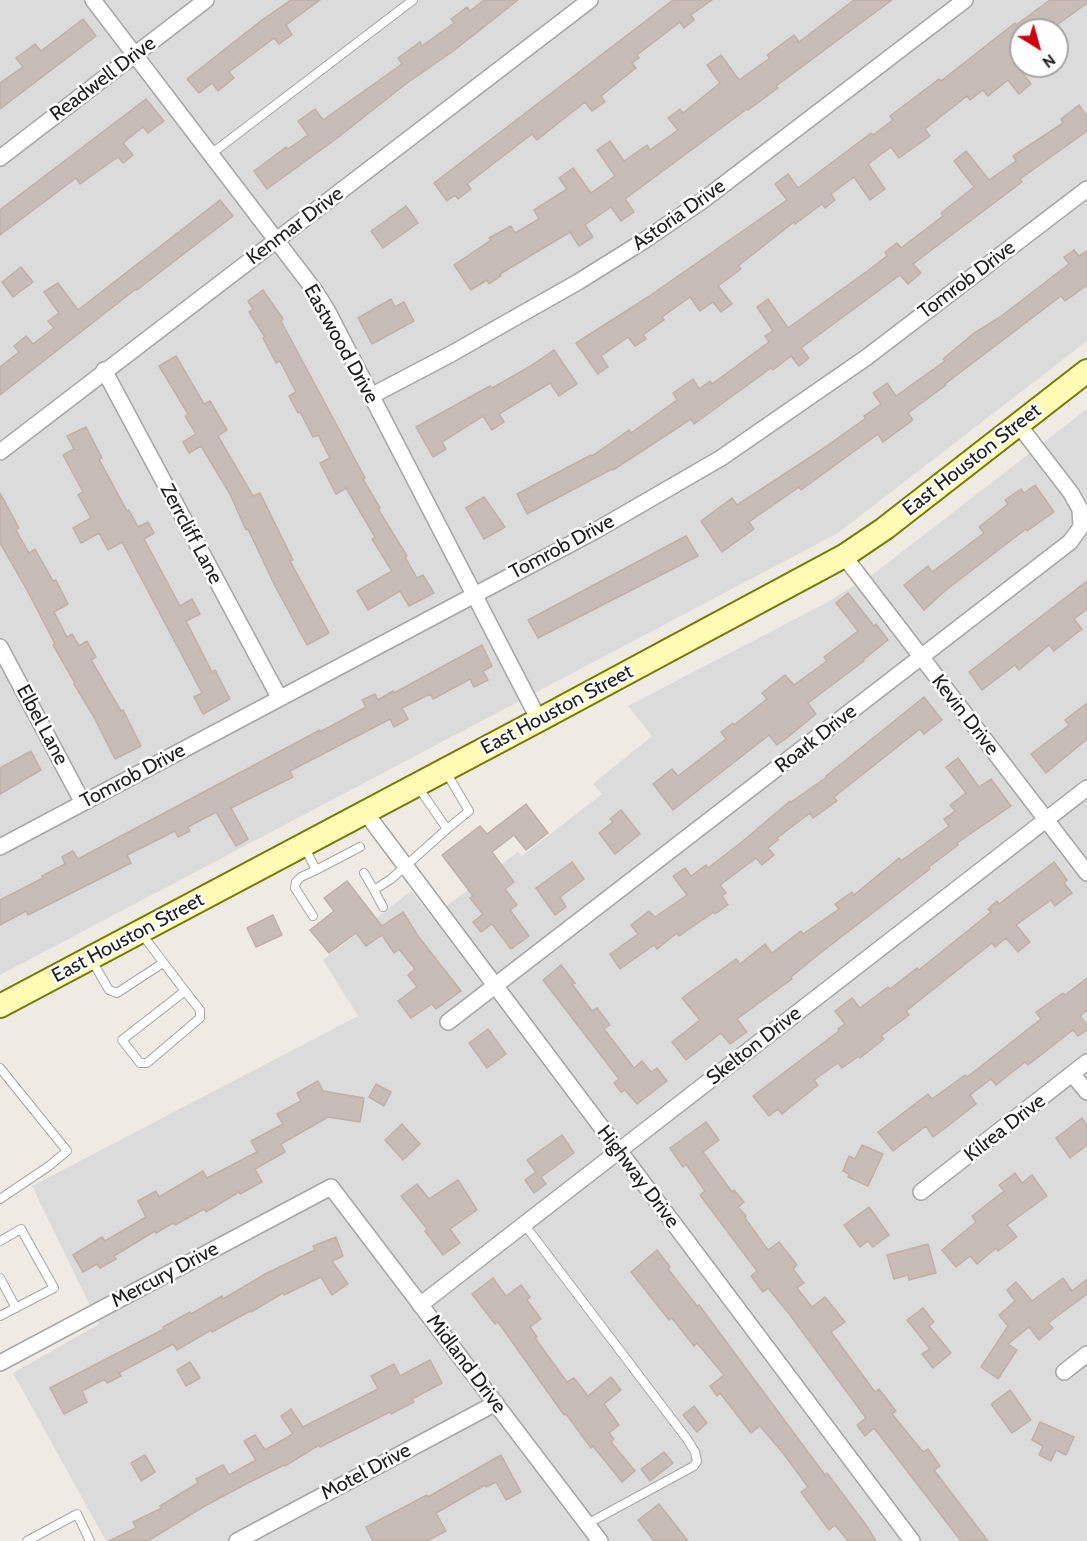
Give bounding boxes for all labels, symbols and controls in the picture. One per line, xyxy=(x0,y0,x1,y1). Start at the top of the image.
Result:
north arrow xyxy=(1009,18,1069,78)
street label: Readwell Drive xyxy=(45,31,161,127)
text: N xyxy=(1039,50,1059,72)
street label: Astoria Drive xyxy=(628,174,730,256)
street label: Kenmar Drive xyxy=(242,182,348,270)
street label: Tomrob Drive xyxy=(914,236,1020,324)
street label: Eastwood Drive xyxy=(298,280,384,408)
street label: East Houston Street xyxy=(898,399,1046,521)
street label: Zerrcliff Lane xyxy=(155,480,227,588)
street label: Tomrob Drive xyxy=(506,509,618,585)
street label: East Houston Street xyxy=(477,660,637,760)
street label: Kevin Drive xyxy=(926,670,1004,760)
street label: Elbel Lane xyxy=(11,681,73,769)
street label: Roark Drive xyxy=(770,700,862,778)
street label: Tomrob Drive xyxy=(77,738,189,814)
street label: East Houston Street xyxy=(48,888,208,988)
street label: Skelton Drive xyxy=(702,1002,806,1090)
street label: Kilrea Drive xyxy=(960,1089,1050,1167)
street label: Highway Drive xyxy=(592,1121,684,1233)
street label: Mercury Drive xyxy=(107,1237,223,1313)
street label: Midland Drive xyxy=(421,1310,511,1418)
street label: Motel Drive xyxy=(317,1438,415,1506)

